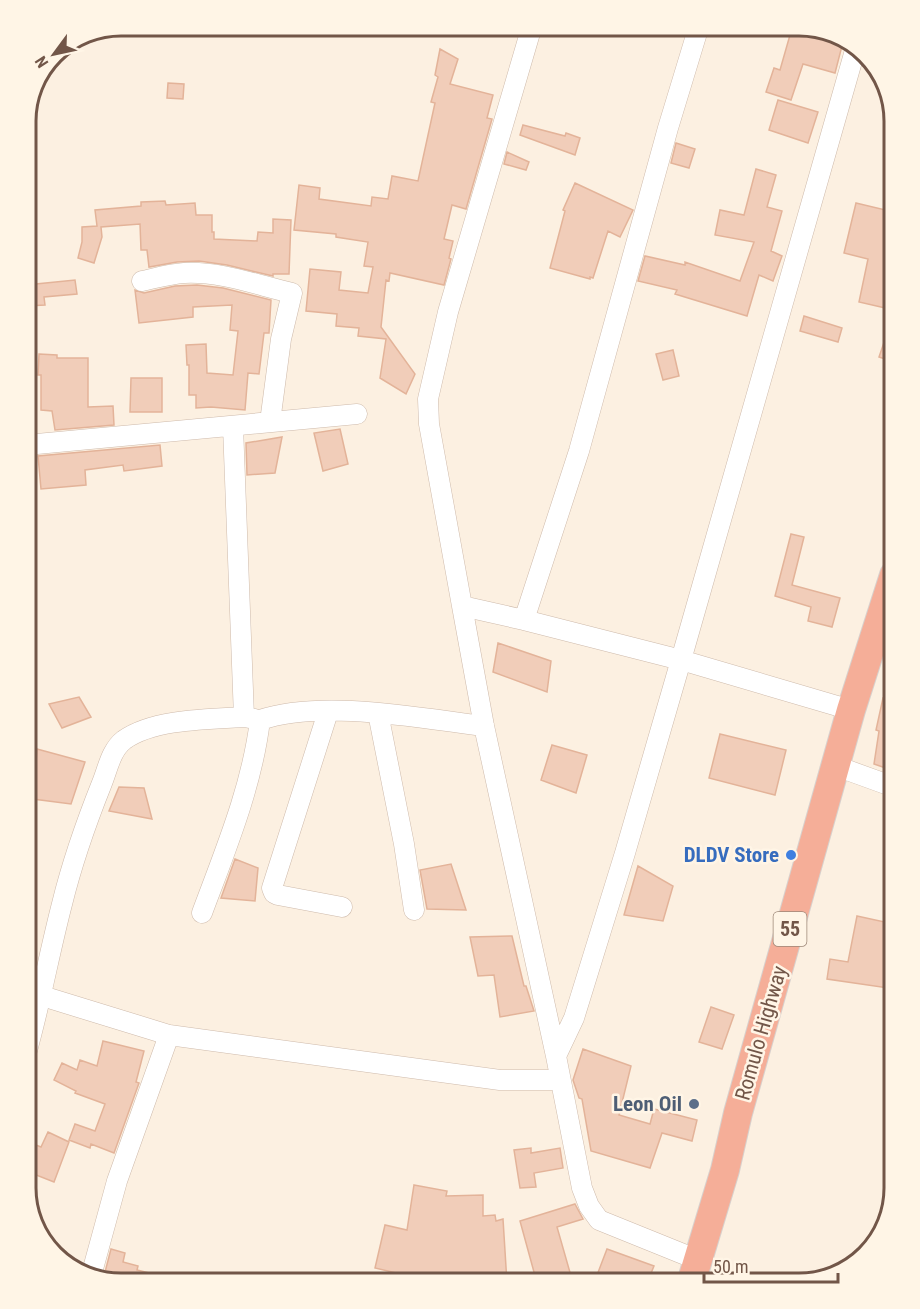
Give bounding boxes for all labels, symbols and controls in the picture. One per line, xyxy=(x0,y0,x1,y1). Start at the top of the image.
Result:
north arrow xyxy=(24,24,84,84)
text: N xyxy=(31,53,52,71)
place label: DLDV Store xyxy=(684,843,779,867)
marker: DLDV Store xyxy=(784,848,798,862)
road number: 55 xyxy=(774,912,806,946)
street label: Romulo Highway xyxy=(730,963,792,1103)
place label: Leon Oil xyxy=(613,1092,682,1116)
marker: Leon Oil xyxy=(687,1097,701,1111)
scale bar xyxy=(704,1246,838,1284)
text: 50 m xyxy=(713,1256,748,1277)

